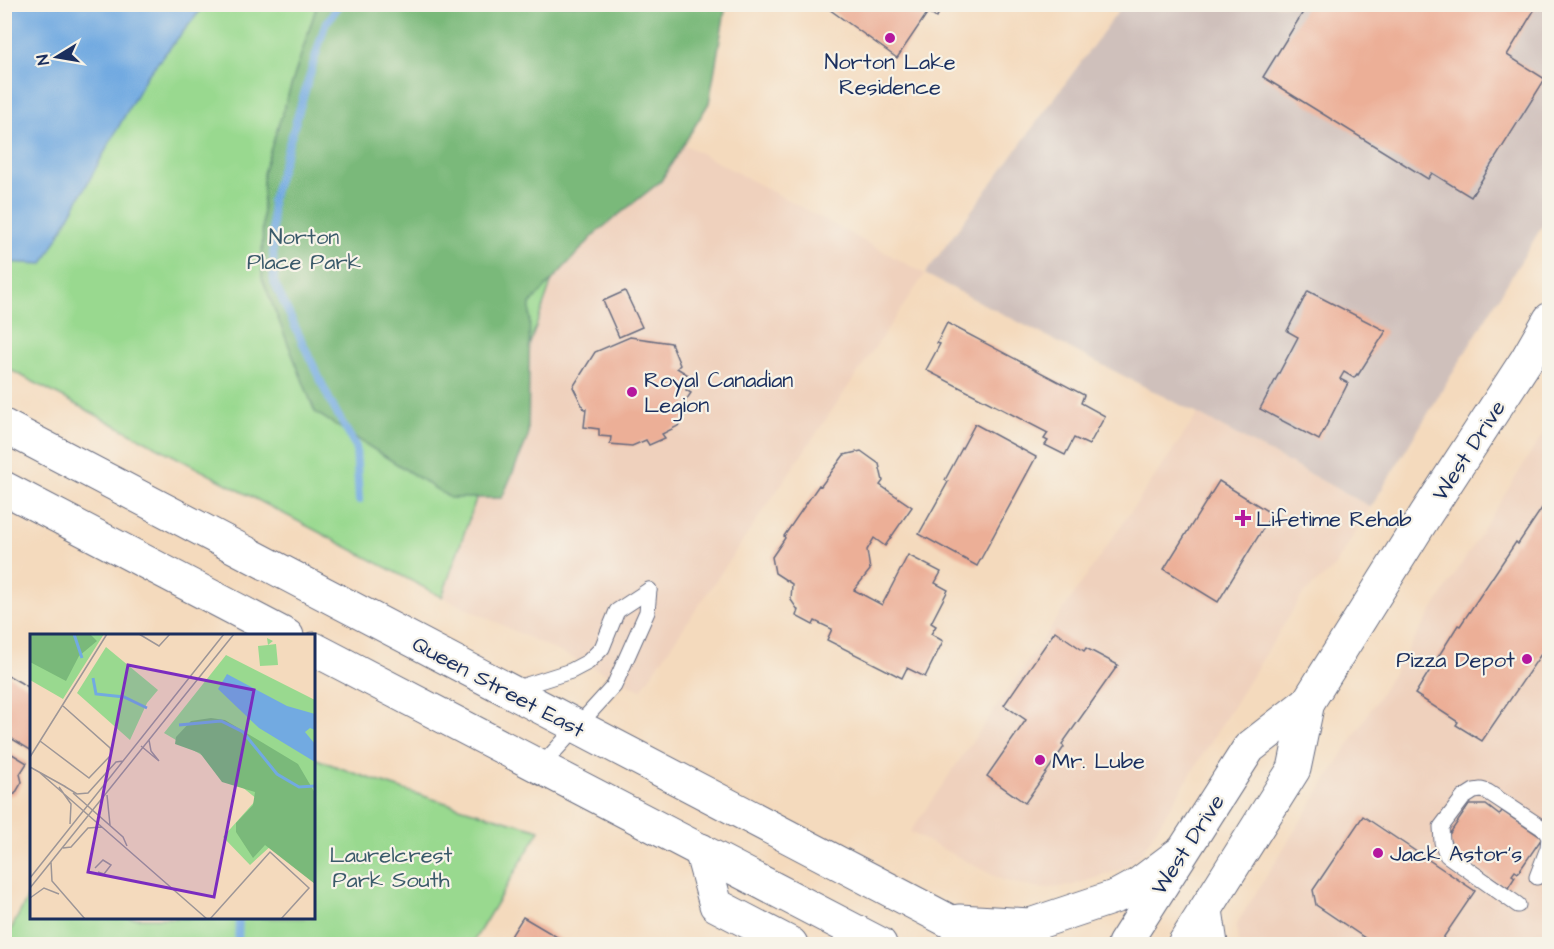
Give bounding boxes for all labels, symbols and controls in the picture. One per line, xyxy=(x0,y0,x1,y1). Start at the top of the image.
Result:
north arrow xyxy=(27,27,87,87)
marker: Norton Lake Residence xyxy=(883,31,897,45)
place label: Norton Lake Residence xyxy=(824,47,956,103)
text: N xyxy=(32,53,55,67)
park label: Norton Place Park xyxy=(247,222,362,278)
place label: Royal Canadian Legion xyxy=(644,365,793,422)
marker: Royal Canadian Legion xyxy=(625,385,639,399)
street label: West Drive xyxy=(1425,394,1513,507)
place label: Lifetime Rehab xyxy=(1256,504,1412,535)
marker: Lifetime Rehab xyxy=(1234,509,1252,527)
street label: Queen Street East xyxy=(407,629,590,746)
inset map xyxy=(30,634,315,919)
place label: Pizza Depot xyxy=(1396,645,1515,676)
marker: Pizza Depot xyxy=(1520,652,1534,666)
place label: Mr. Lube xyxy=(1052,746,1145,777)
marker: Mr. Lube xyxy=(1033,753,1047,767)
street label: West Drive xyxy=(1144,788,1232,901)
place label: Jack Astor's xyxy=(1390,839,1522,870)
park label: Laurelcrest Park South xyxy=(330,840,453,896)
marker: Jack Astor's xyxy=(1371,846,1385,860)

